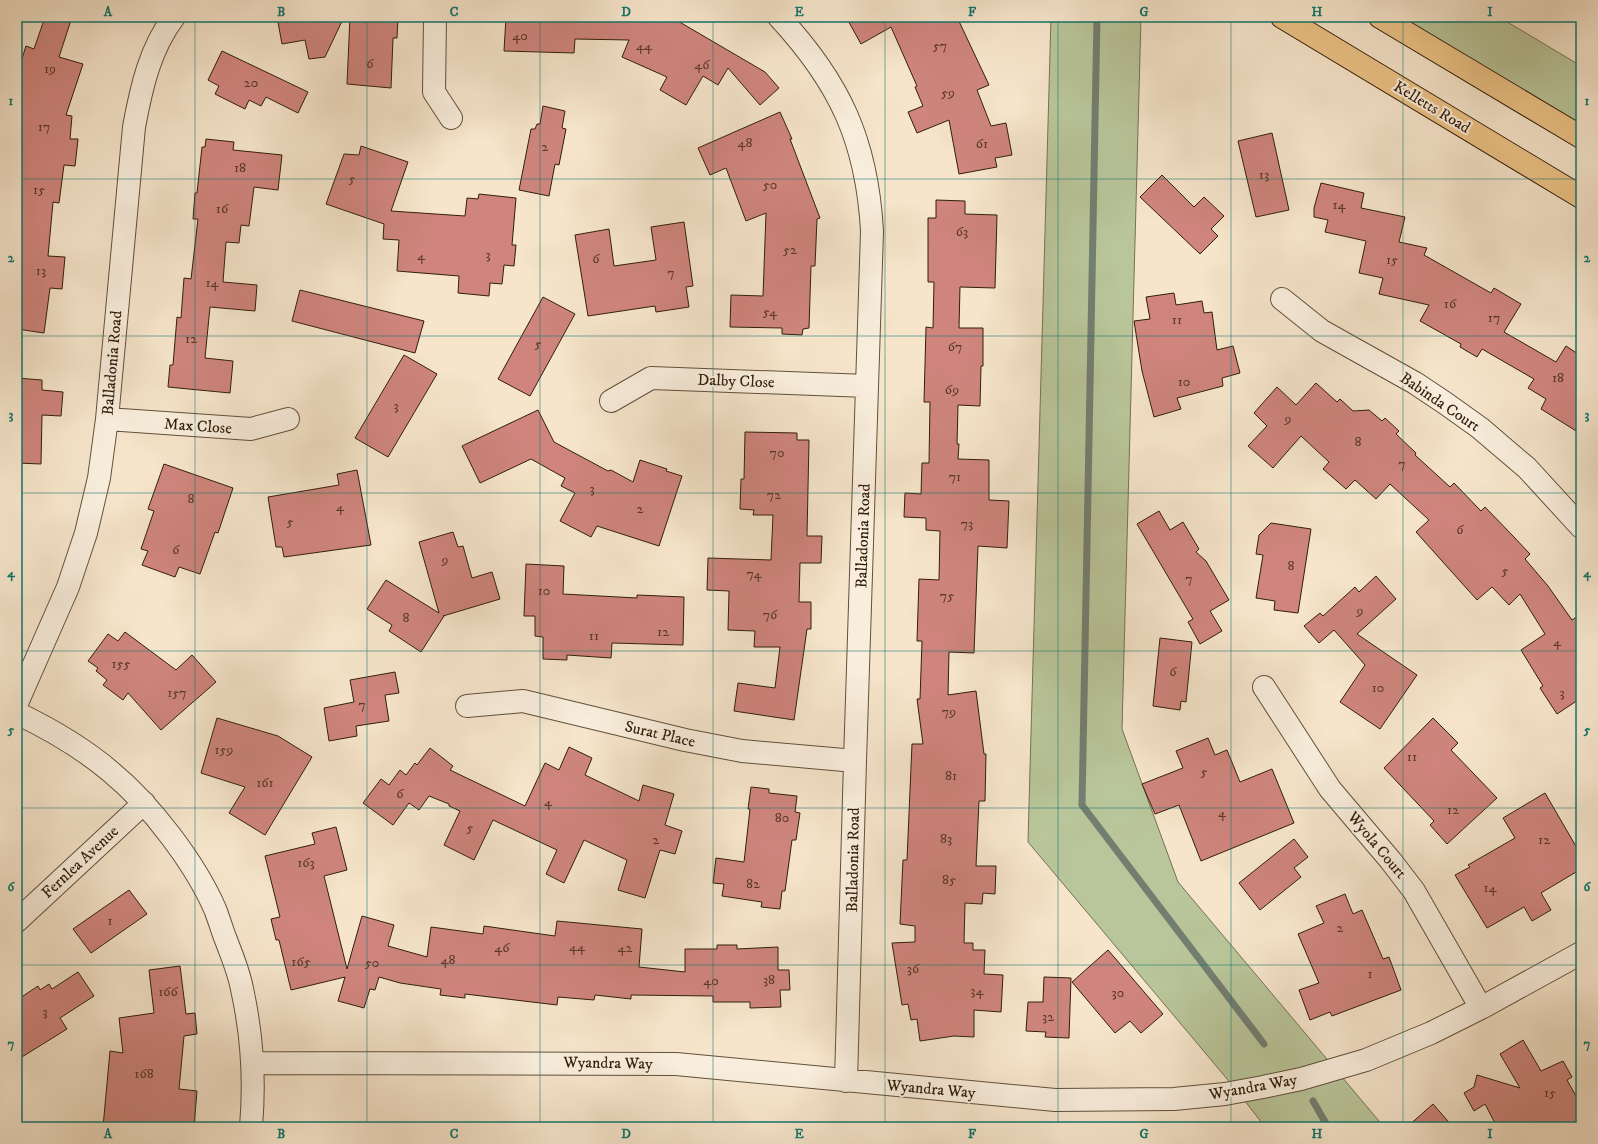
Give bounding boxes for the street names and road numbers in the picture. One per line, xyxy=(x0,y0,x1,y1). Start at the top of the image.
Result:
street label: Kelletts Road xyxy=(1390,76,1474,138)
street label: Balladonia Road xyxy=(97,310,127,416)
street label: Babinda Court xyxy=(1396,368,1484,436)
street label: Dalby Close xyxy=(697,370,775,392)
street label: Max Close xyxy=(163,414,233,438)
street label: Balladonia Road xyxy=(851,483,875,589)
street label: Surat Place xyxy=(623,716,698,752)
street label: Wyola Court xyxy=(1342,806,1411,883)
street label: Balladonia Road xyxy=(842,807,864,913)
street label: Fernlea Avenue xyxy=(37,821,123,903)
street label: Wyandra Way xyxy=(562,1052,653,1074)
street label: Wyandra Way xyxy=(1206,1069,1299,1105)
street label: Wyandra Way xyxy=(885,1075,977,1103)

